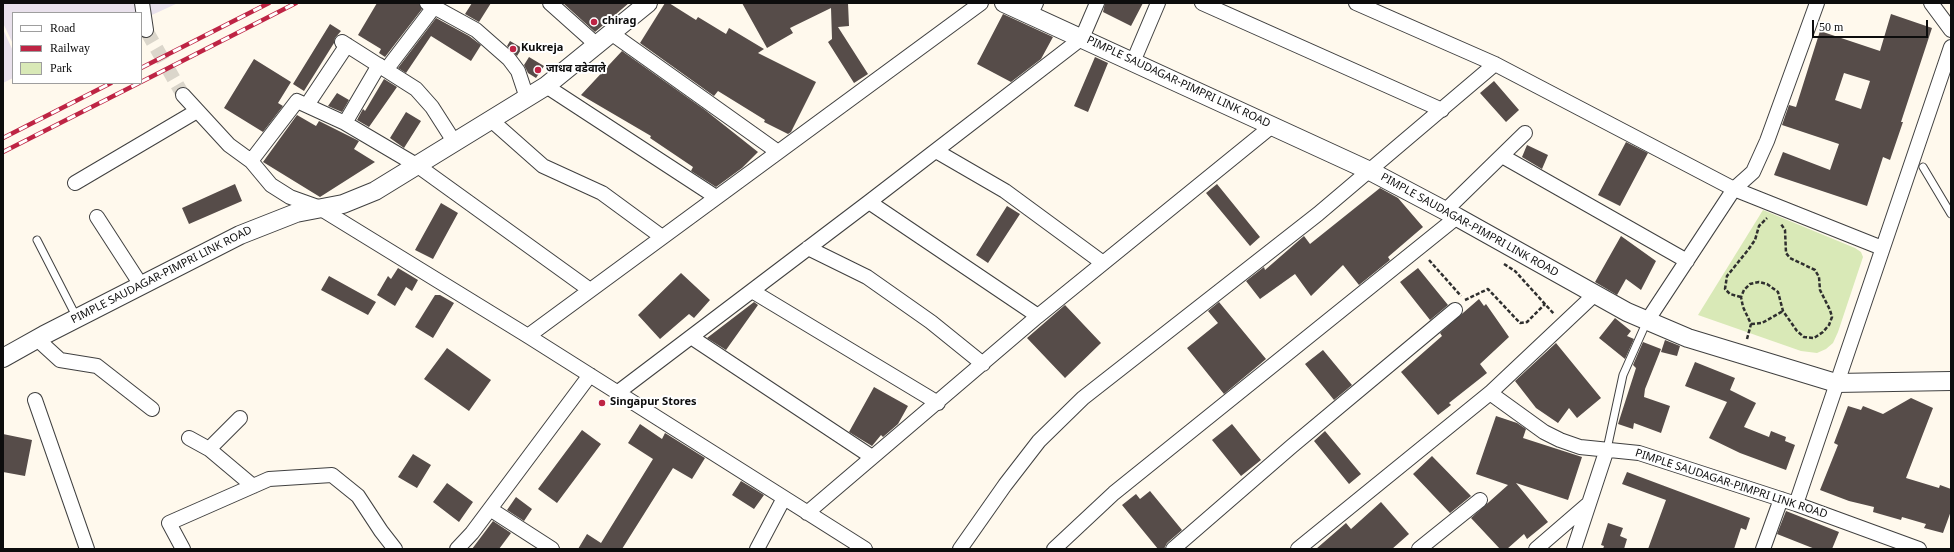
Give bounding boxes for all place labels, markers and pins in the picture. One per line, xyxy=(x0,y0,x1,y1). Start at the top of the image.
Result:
place label: chirag xyxy=(602,15,636,29)
marker: chirag xyxy=(589,17,599,27)
place label: Kukreja xyxy=(521,42,563,56)
marker: Kukreja xyxy=(508,44,518,54)
place label: जाधव वडेवाले xyxy=(546,63,606,77)
marker: जाधव वडेवाले xyxy=(533,65,543,75)
place label: Singapur Stores xyxy=(610,396,697,410)
marker: Singapur Stores xyxy=(597,398,607,408)

